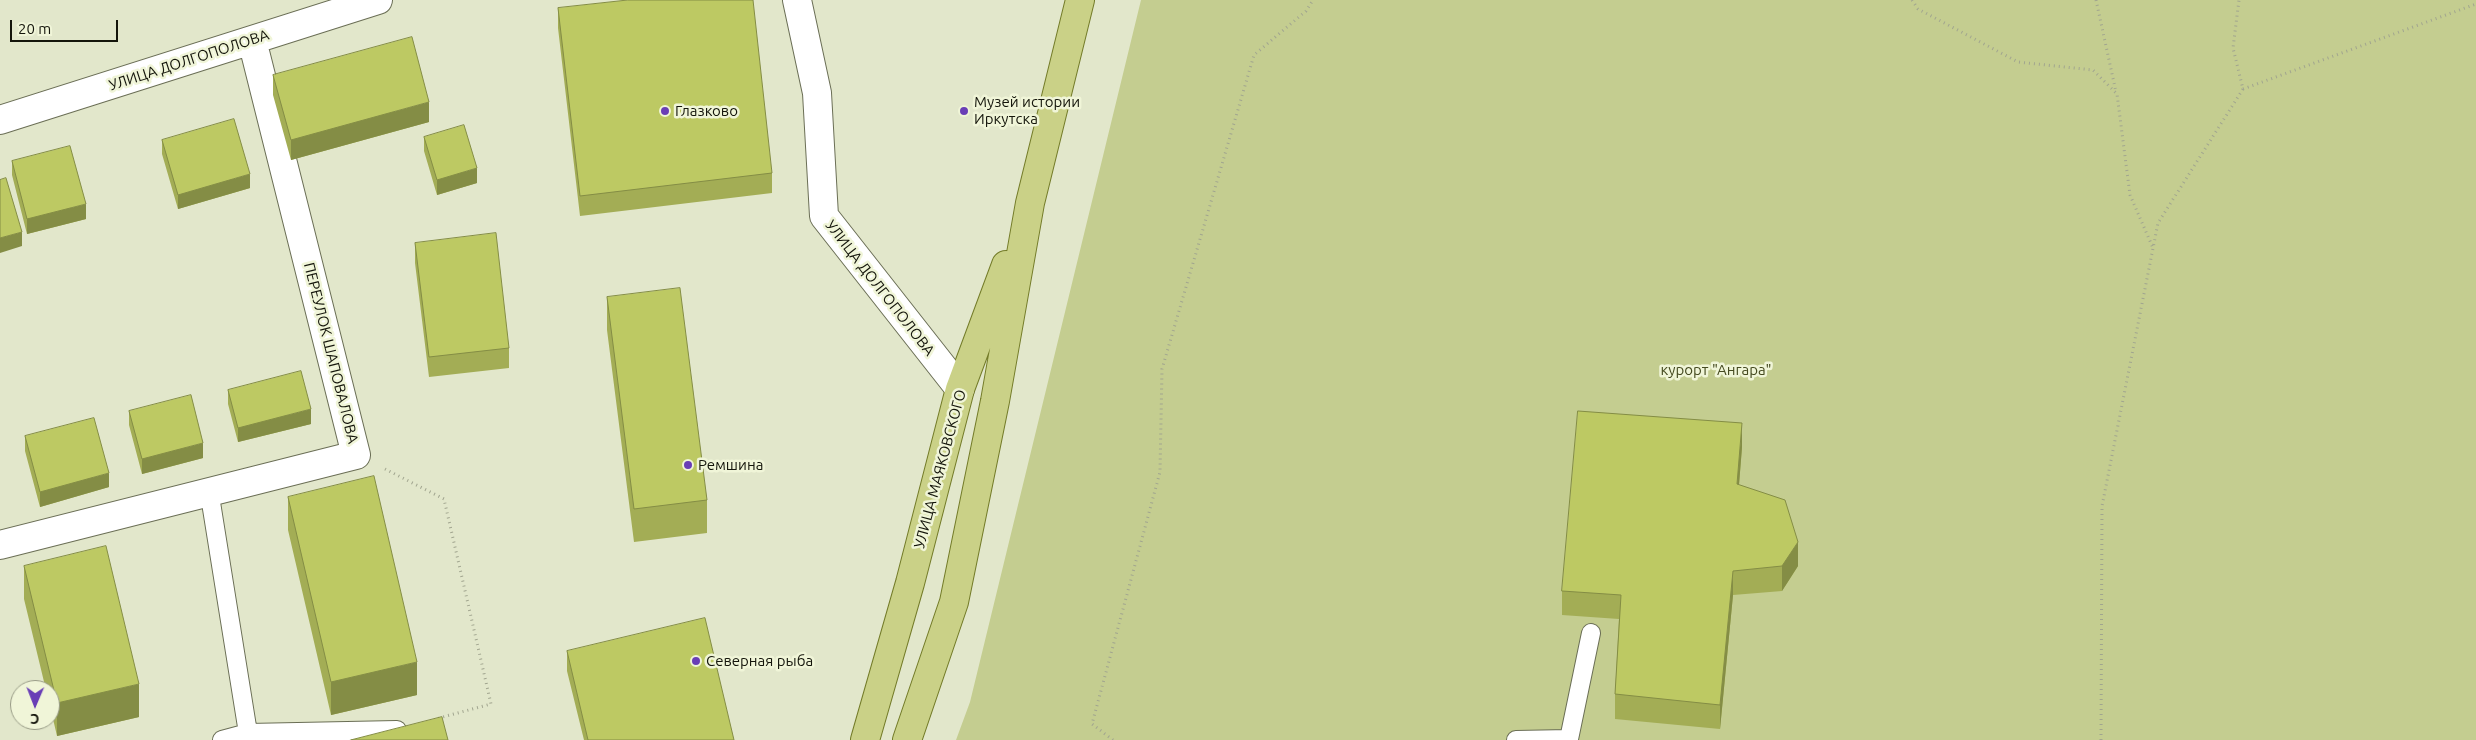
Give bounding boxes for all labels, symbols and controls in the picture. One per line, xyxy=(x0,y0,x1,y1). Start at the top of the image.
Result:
scale bar xyxy=(12,10,120,42)
text: 20 m xyxy=(18,20,51,37)
street label: УЛИЦА ДОЛГОПОЛОВА xyxy=(107,26,271,94)
place label: Музей истории Иркутска xyxy=(974,93,1080,128)
place label: Глазково xyxy=(675,102,738,120)
marker: Глазково xyxy=(659,105,671,117)
marker: Музей истории Иркутска xyxy=(958,105,970,117)
street label: УЛИЦА ДОЛГОПОЛОВА xyxy=(821,217,939,359)
street label: ПЕРЕУЛОК ШАПОВАЛОВА xyxy=(300,261,362,445)
park label: курорт "Ангара" xyxy=(1661,361,1771,379)
street label: УЛИЦА МАЯКОВСКОГО xyxy=(910,388,970,550)
place label: Ремшина xyxy=(698,456,763,474)
marker: Ремшина xyxy=(682,459,694,471)
place label: Северная рыба xyxy=(706,652,813,670)
marker: Северная рыба xyxy=(690,655,702,667)
north arrow xyxy=(10,680,60,730)
text: С xyxy=(30,711,39,727)

